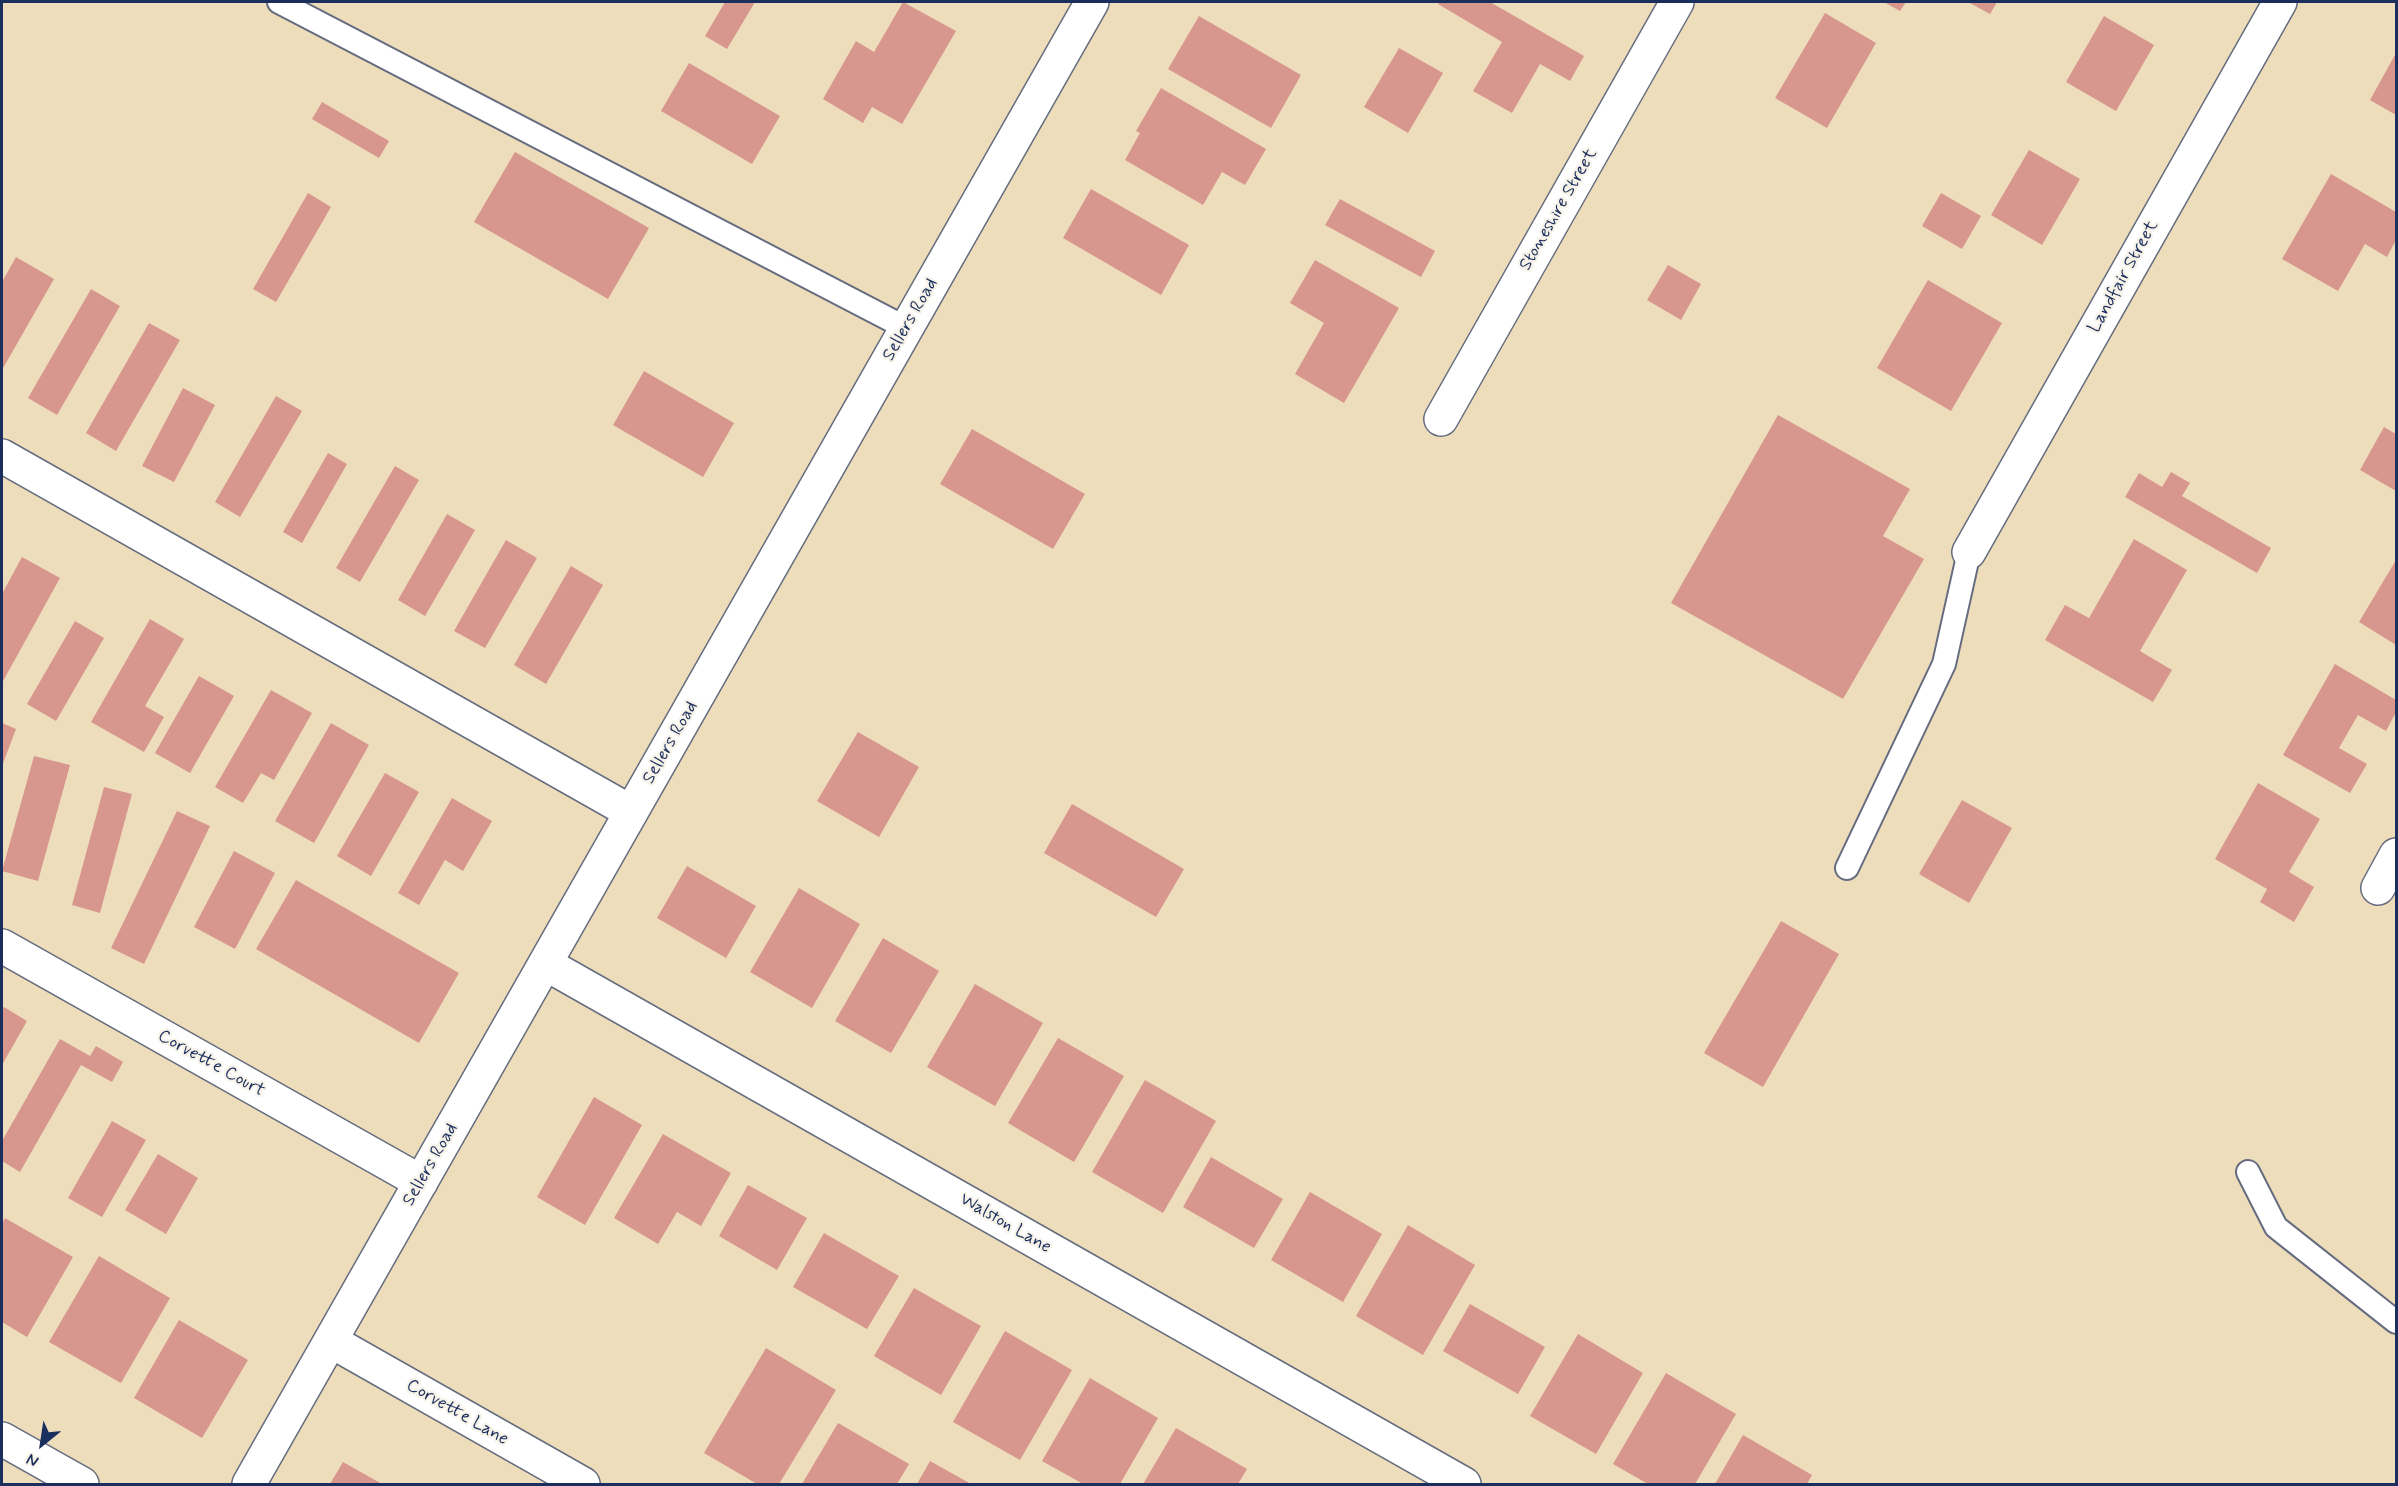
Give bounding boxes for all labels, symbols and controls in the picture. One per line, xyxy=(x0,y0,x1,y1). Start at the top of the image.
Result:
street label: Stoneshire Street xyxy=(1515,145,1603,275)
street label: Landfair Street xyxy=(2084,217,2164,337)
street label: Sellers Road xyxy=(879,275,943,365)
street label: Sellers Road xyxy=(639,698,703,788)
street label: Corvette Court xyxy=(154,1026,268,1102)
street label: Sellers Road xyxy=(399,1120,463,1210)
street label: Walston Lane xyxy=(955,1189,1055,1259)
street label: Corvette Lane xyxy=(402,1375,512,1451)
north arrow xyxy=(12,1414,72,1474)
text: N xyxy=(23,1448,43,1472)

